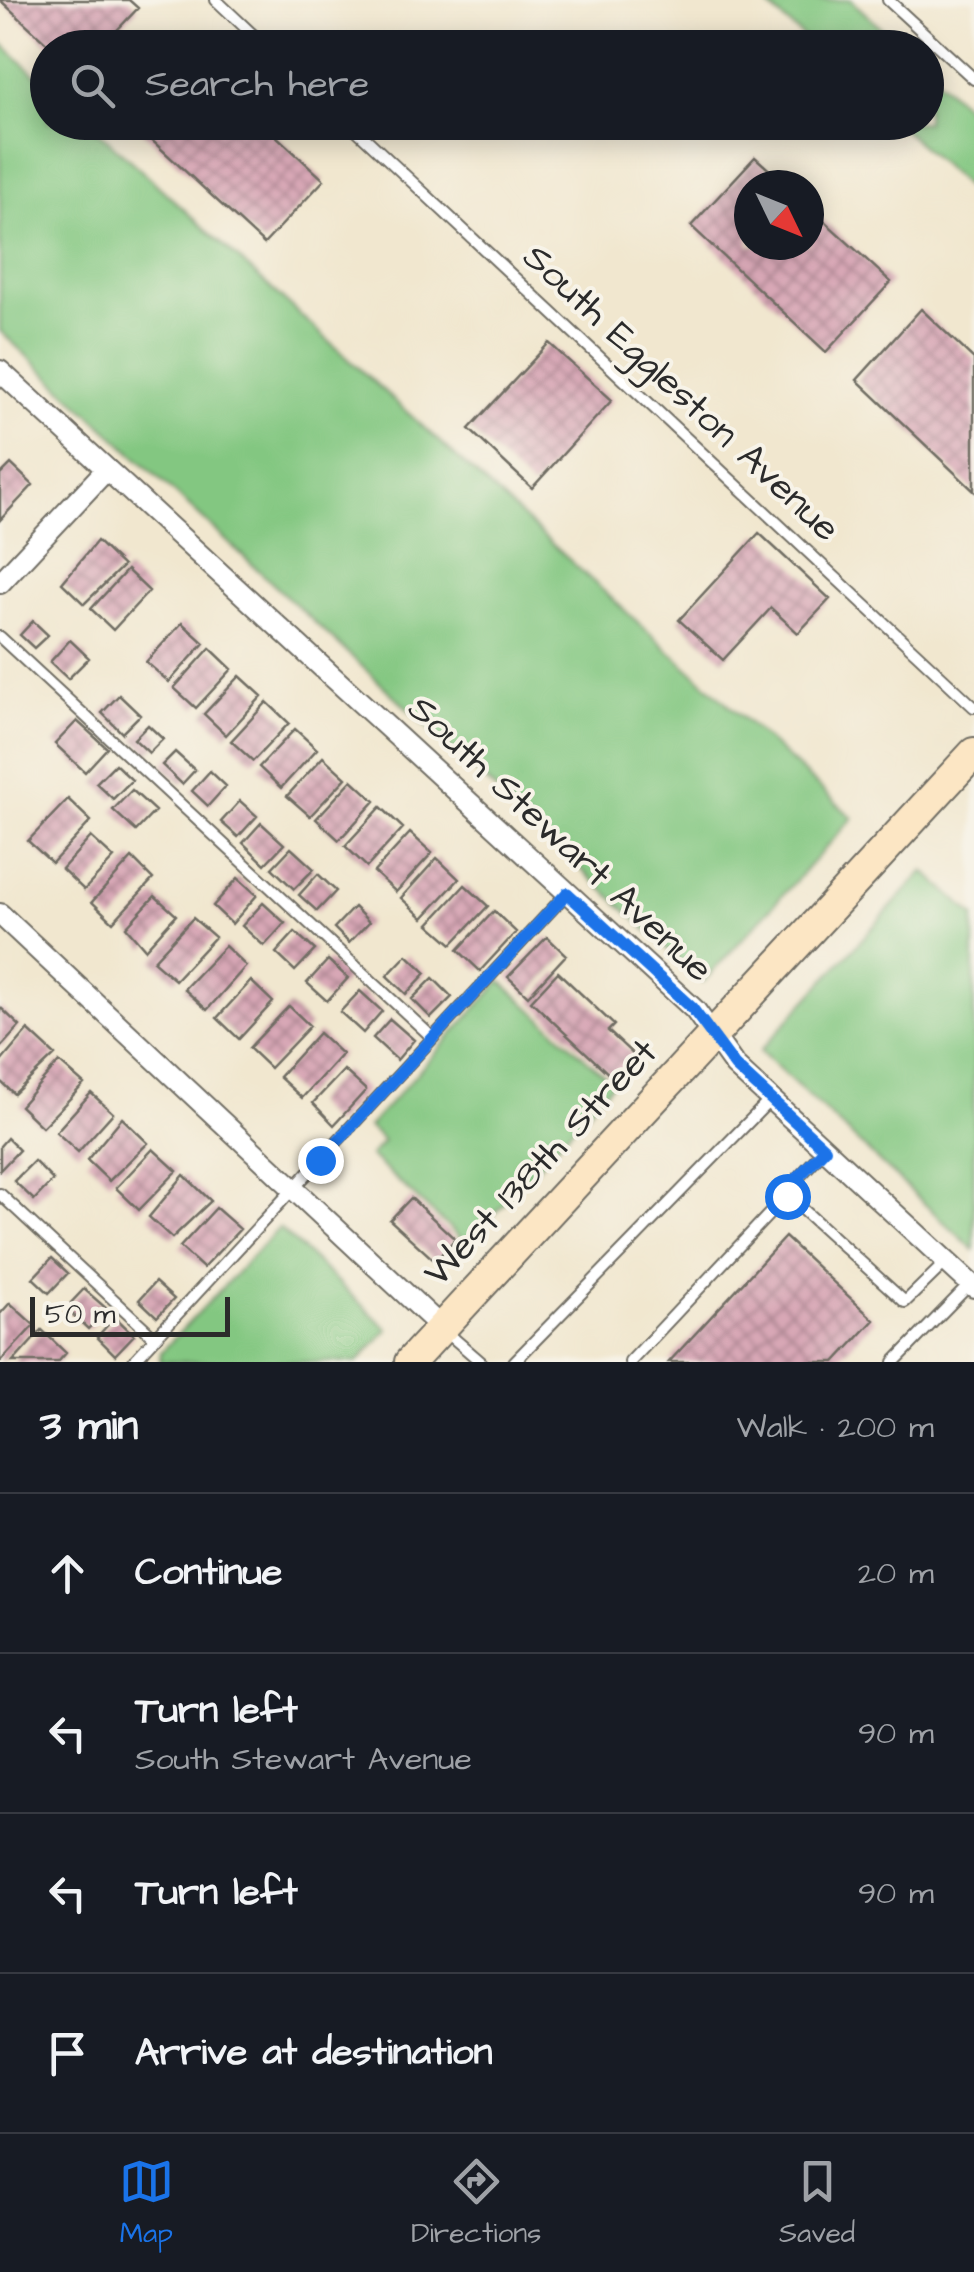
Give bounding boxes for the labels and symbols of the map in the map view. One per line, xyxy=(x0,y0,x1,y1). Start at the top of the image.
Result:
north arrow xyxy=(734,170,824,260)
street label: South Eggleston Avenue xyxy=(511,232,851,554)
street label: South Stewart Avenue xyxy=(396,684,724,994)
street label: West 138th Street xyxy=(412,1028,670,1298)
route end xyxy=(298,1138,344,1184)
route start xyxy=(765,1174,811,1220)
scale bar xyxy=(30,1292,230,1336)

